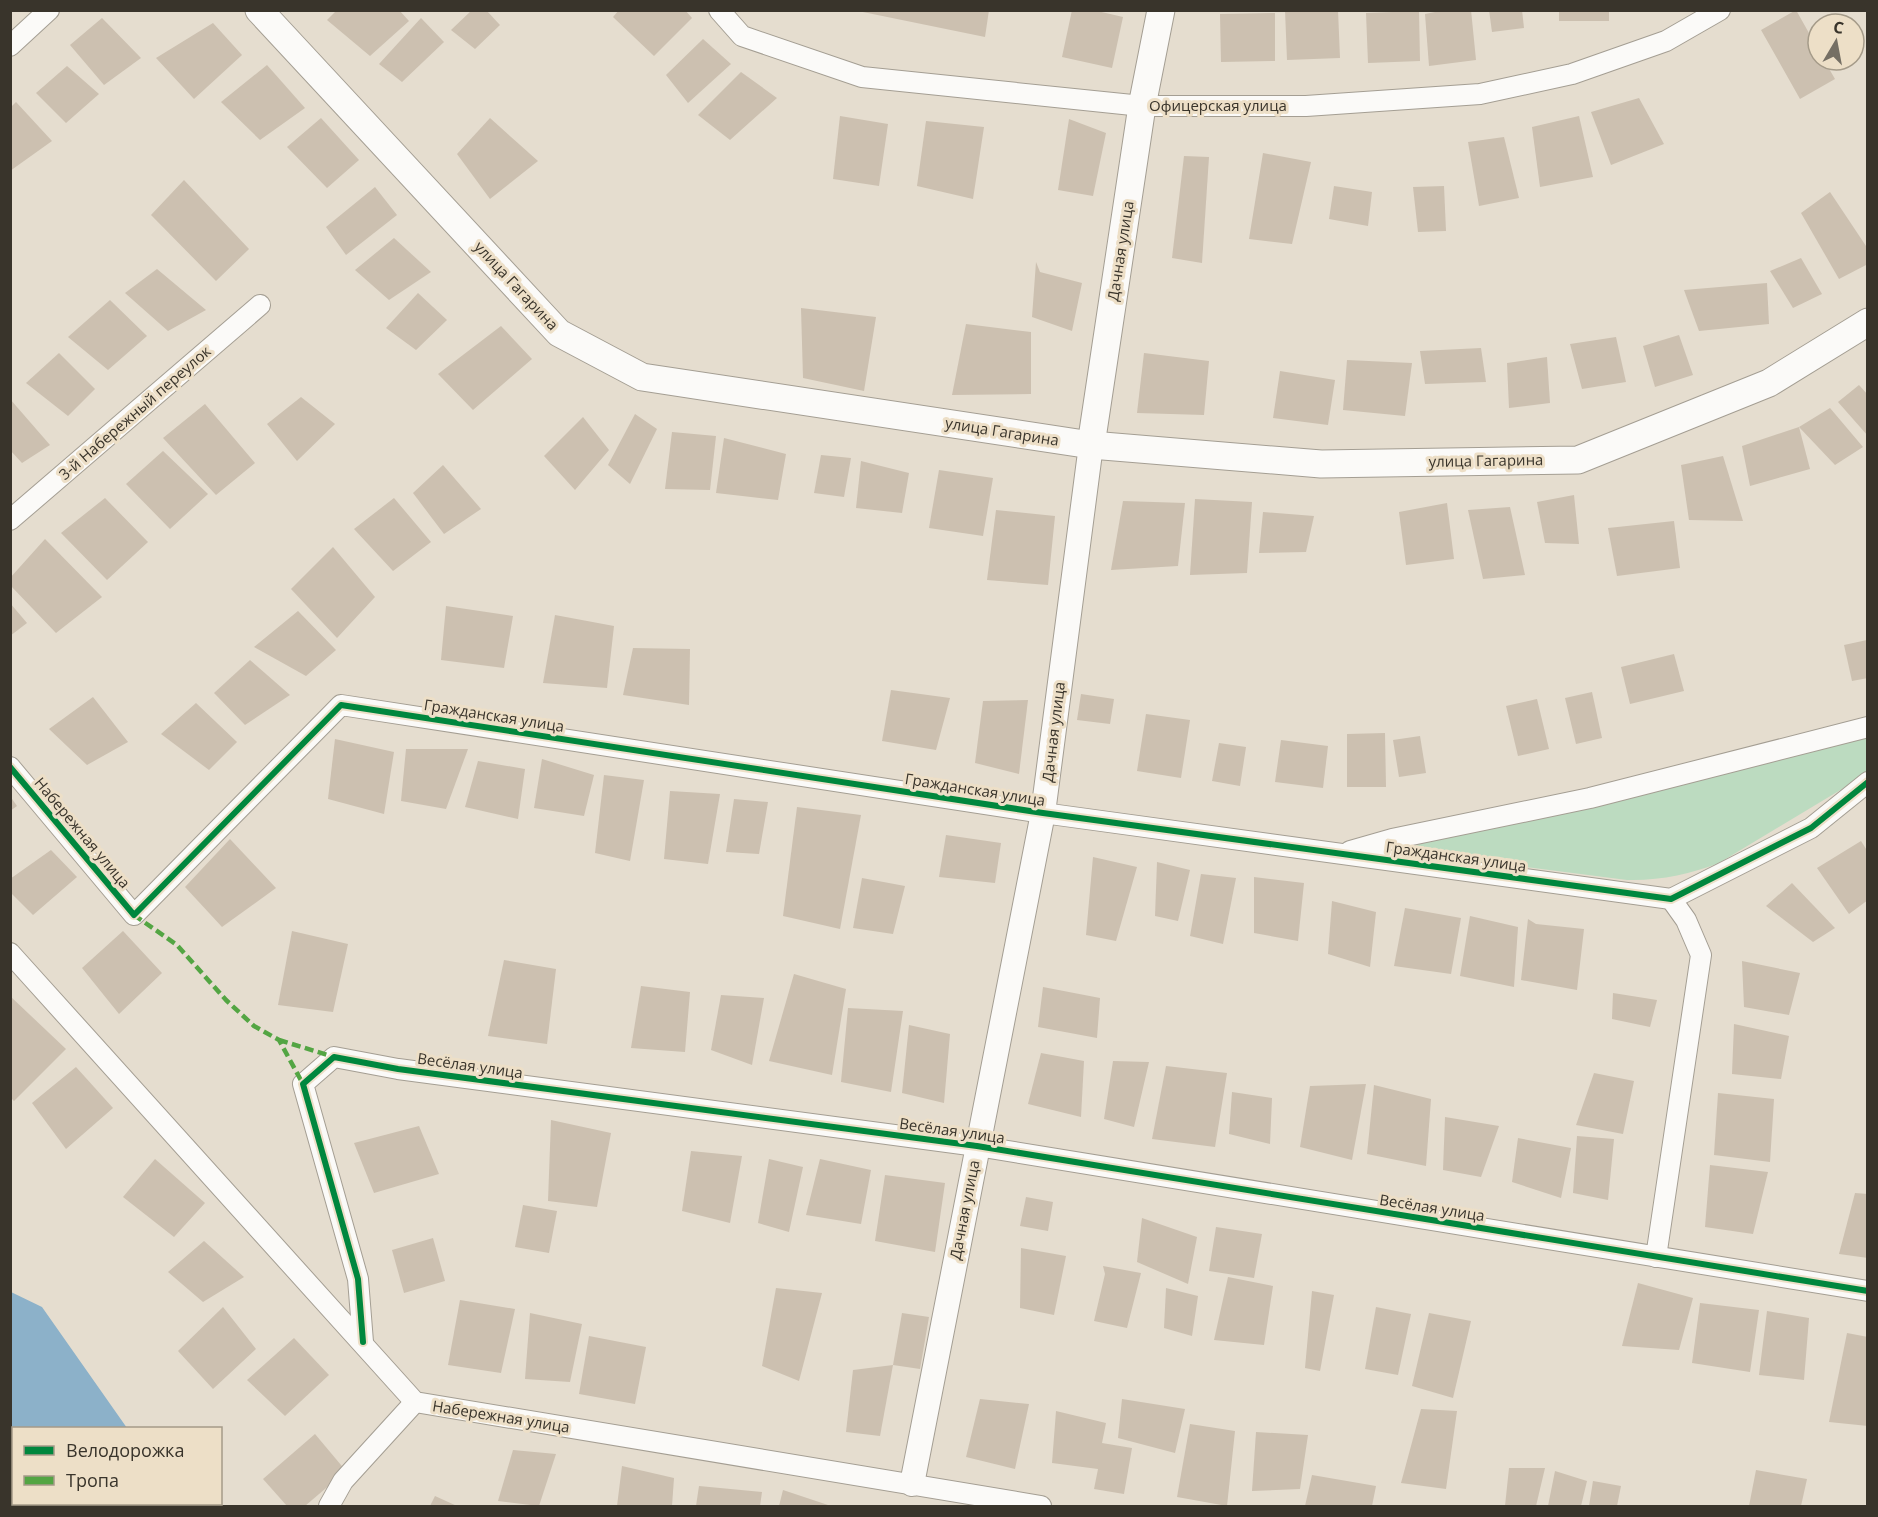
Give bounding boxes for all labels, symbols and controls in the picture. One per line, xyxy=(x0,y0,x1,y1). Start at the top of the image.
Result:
north arrow xyxy=(1806,12,1866,72)
text: С xyxy=(1832,16,1846,39)
street label: Офицерская улица xyxy=(1149,95,1287,115)
street label: Дачная улица xyxy=(1102,199,1138,302)
street label: улица Гагарина xyxy=(470,237,563,334)
street label: 3-й Набережный переулок xyxy=(54,341,215,484)
street label: улица Гагарина xyxy=(944,412,1060,450)
street label: улица Гагарина xyxy=(1428,449,1544,471)
street label: Дачная улица xyxy=(1037,680,1069,783)
street label: Гражданская улица xyxy=(423,694,566,736)
street label: Гражданская улица xyxy=(904,768,1047,810)
street label: Набережная улица xyxy=(31,773,135,892)
street label: Гражданская улица xyxy=(1385,836,1528,876)
street label: Весёлая улица xyxy=(416,1048,524,1082)
street label: Весёлая улица xyxy=(898,1113,1006,1147)
street label: Дачная улица xyxy=(945,1158,983,1261)
street label: Весёлая улица xyxy=(1378,1189,1486,1225)
street label: Набережная улица xyxy=(431,1395,571,1437)
legend xyxy=(12,1427,222,1505)
text: Велодорожка xyxy=(66,1438,184,1462)
text: Тропа xyxy=(66,1468,119,1492)

